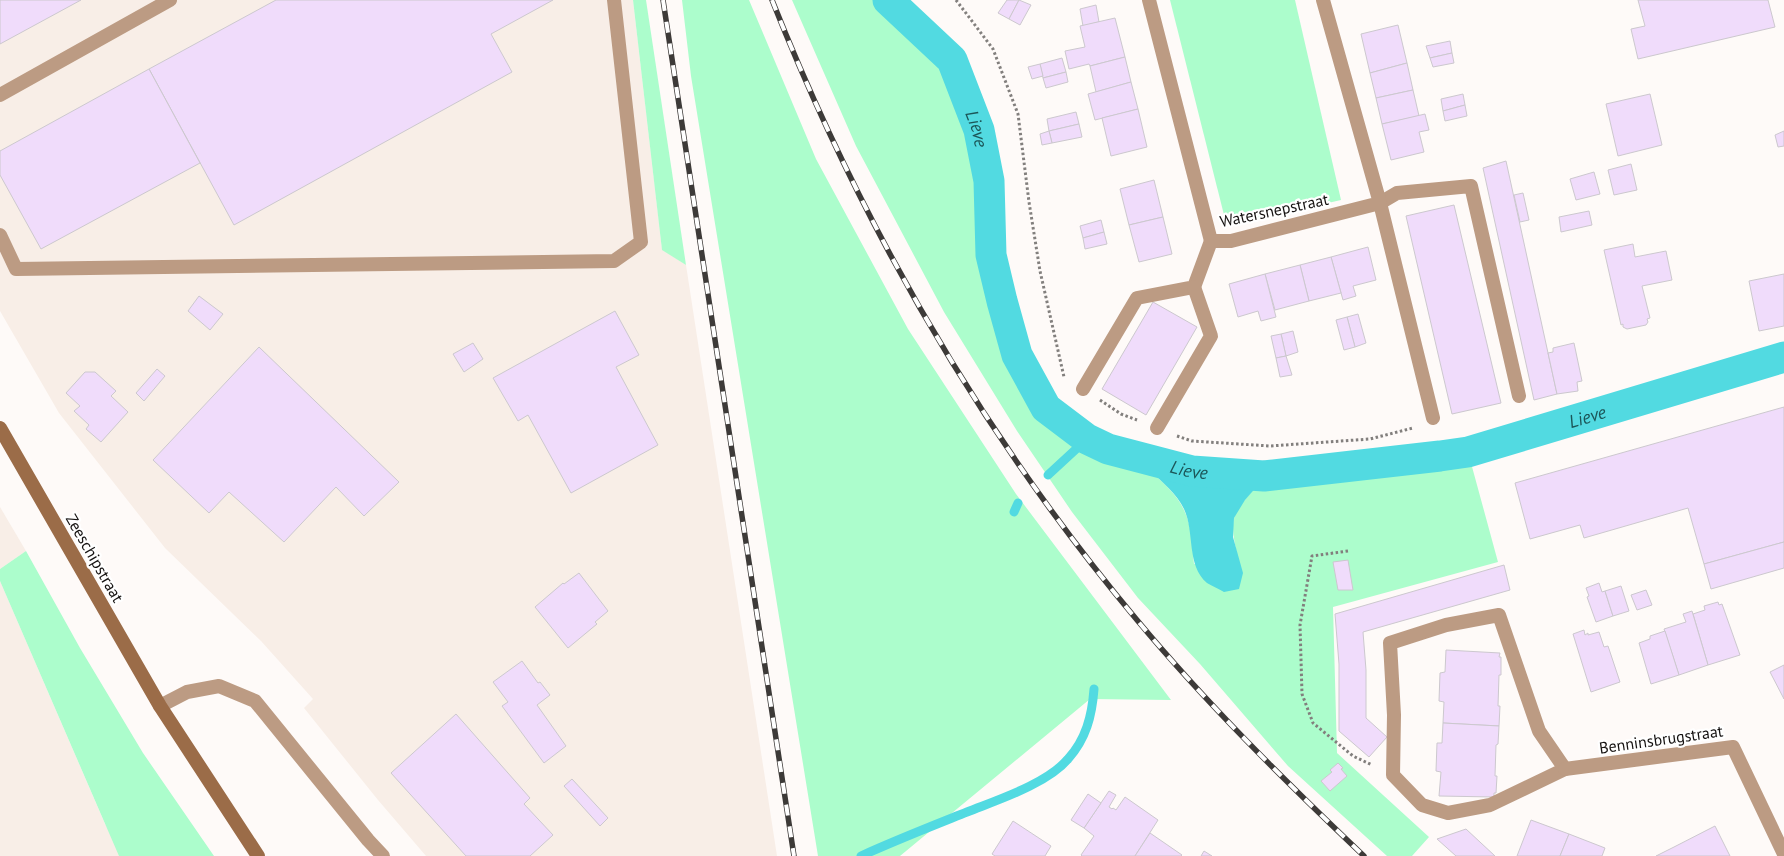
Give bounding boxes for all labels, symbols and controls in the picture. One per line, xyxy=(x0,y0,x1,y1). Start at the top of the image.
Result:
water label: Lieve xyxy=(961,107,994,150)
street label: Watersnepstraat xyxy=(1218,189,1331,231)
water label: Lieve xyxy=(1566,400,1609,433)
water label: Lieve xyxy=(1168,454,1209,484)
street label: Zeeschipstraat xyxy=(62,510,129,606)
street label: Benninsbrugstraat xyxy=(1598,720,1725,758)

